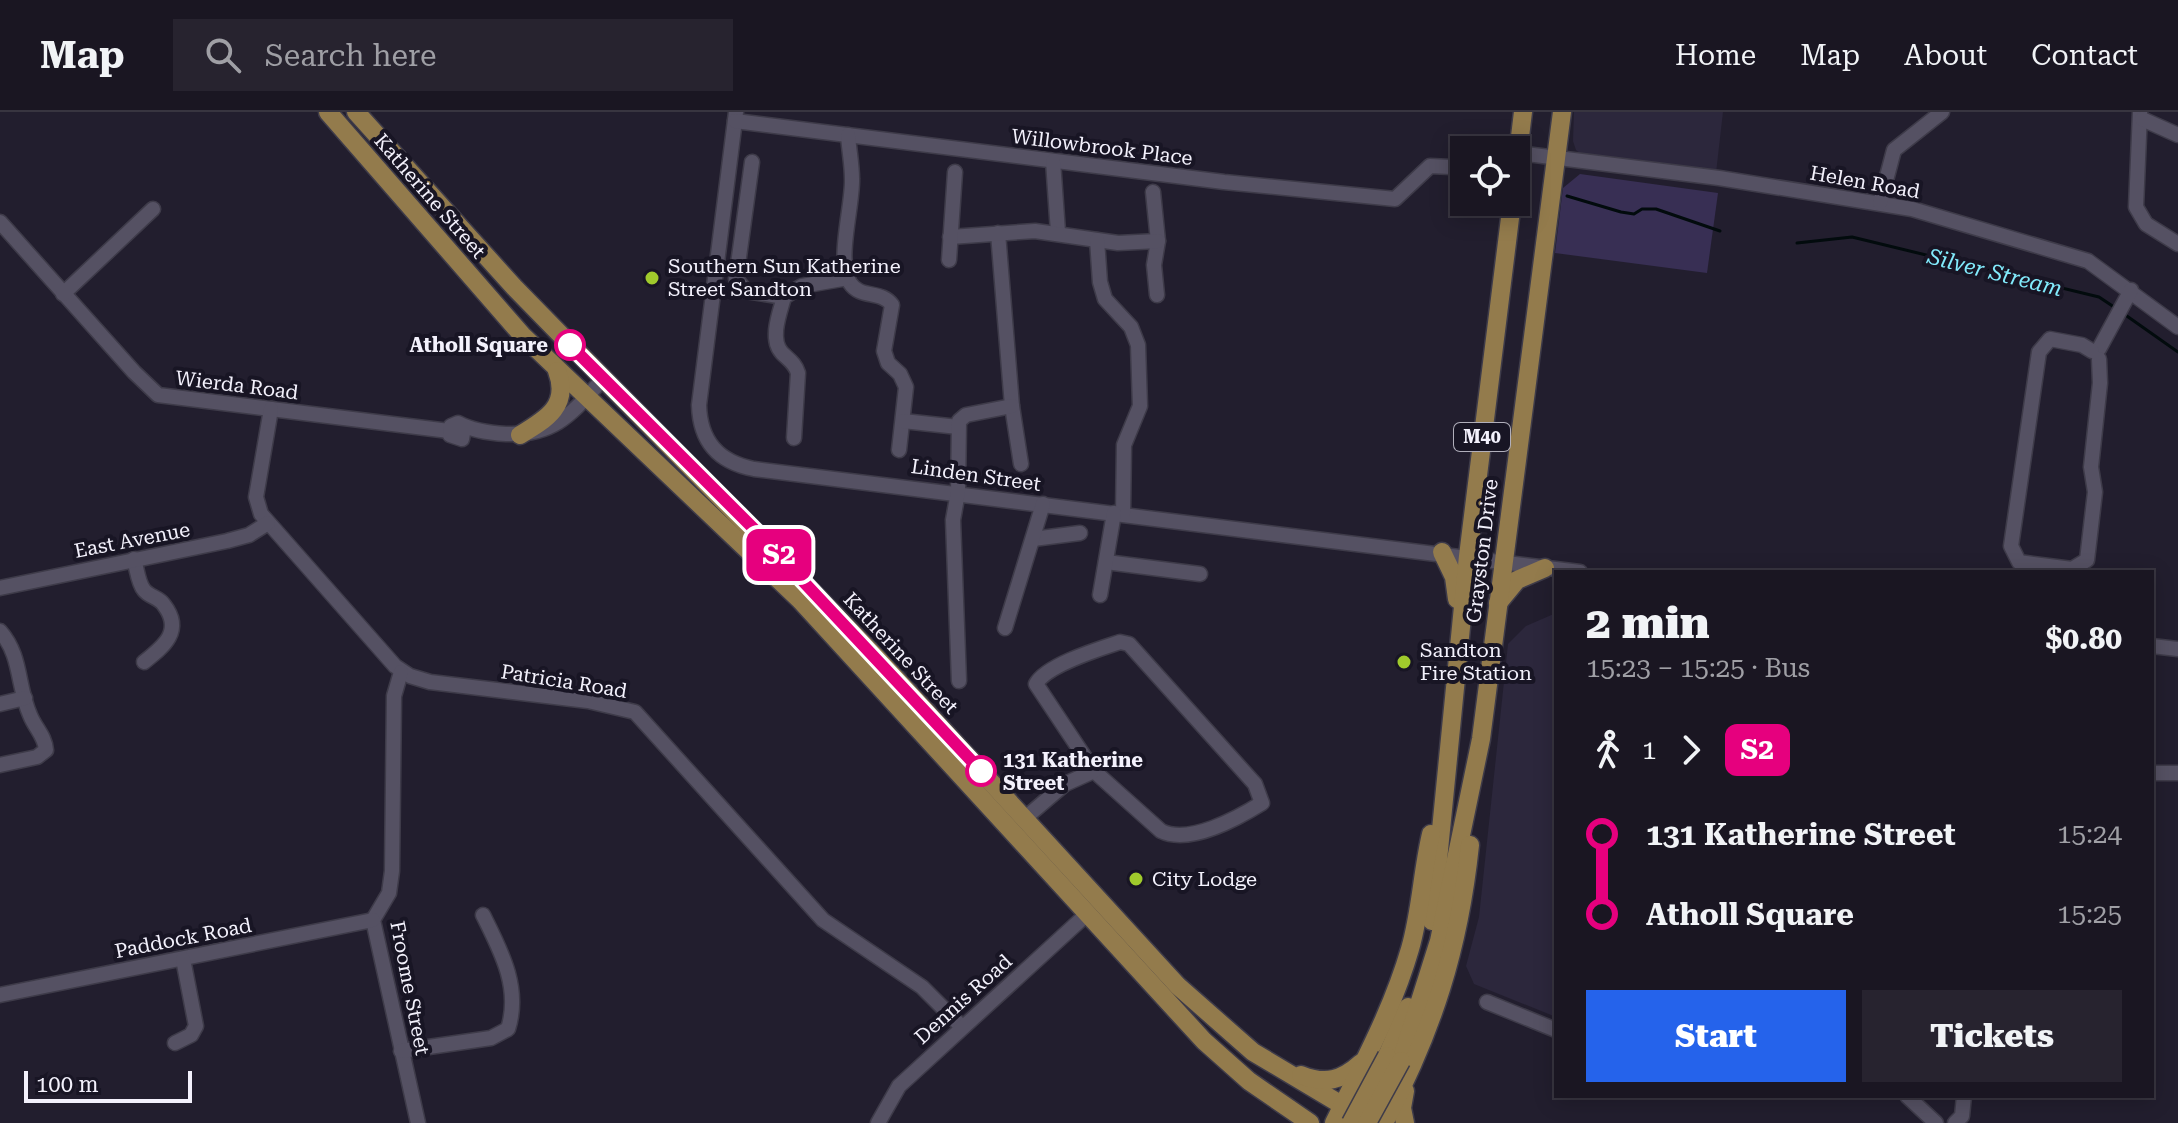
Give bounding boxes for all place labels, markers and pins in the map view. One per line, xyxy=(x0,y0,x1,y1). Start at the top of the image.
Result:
place label: Southern Sun Katherine Street Sandton xyxy=(668,254,901,301)
marker: Southern Sun Katherine Street Sandton xyxy=(643,269,661,287)
marker: Atholl Square xyxy=(555,330,585,360)
place label: Atholl Square xyxy=(409,333,548,357)
place label: Sandton Fire Station xyxy=(1420,638,1532,685)
marker: Sandton Fire Station xyxy=(1395,653,1413,671)
place label: 131 Katherine Street xyxy=(1003,748,1143,795)
marker: 131 Katherine Street xyxy=(966,756,996,786)
place label: City Lodge xyxy=(1152,867,1257,891)
marker: City Lodge xyxy=(1127,870,1145,888)

